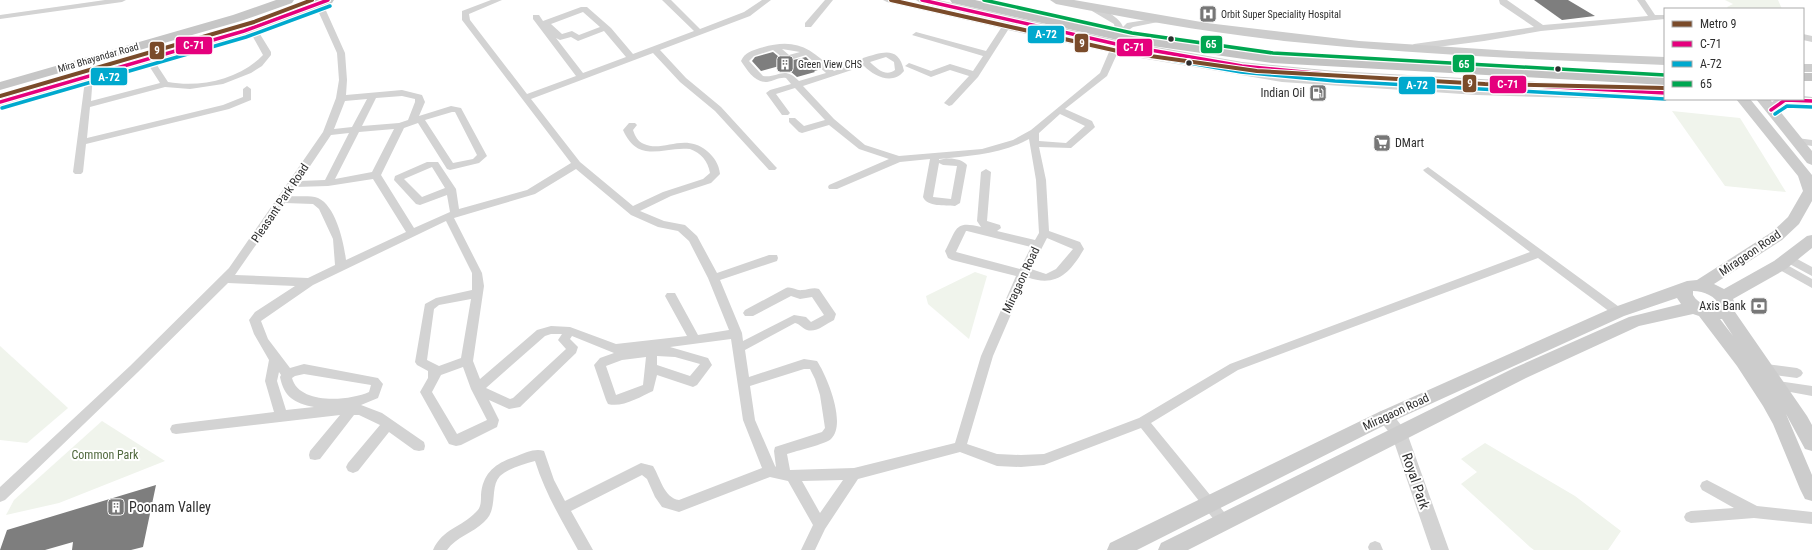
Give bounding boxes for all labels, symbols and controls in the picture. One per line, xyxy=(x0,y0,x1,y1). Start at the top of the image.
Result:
hospital icon: Orbit Super Speciality Hospital xyxy=(1198,4,1218,24)
legend xyxy=(1664,8,1804,100)
place label: Orbit Super Speciality Hospital xyxy=(1221,9,1341,20)
text: Metro 9 xyxy=(1700,17,1737,31)
line badge: A-72 xyxy=(1027,25,1065,44)
text: A-72 xyxy=(1035,28,1057,41)
line badge: 9 xyxy=(1074,33,1089,53)
unlabelled marker xyxy=(1166,34,1176,44)
line badge: 65 xyxy=(1200,35,1223,54)
line badge: C-71 xyxy=(175,36,213,55)
text: 9 xyxy=(1079,37,1085,50)
text: C-71 xyxy=(1700,37,1722,51)
line badge: C-71 xyxy=(1116,38,1153,57)
text: 65 xyxy=(1205,38,1217,51)
text: C-71 xyxy=(183,39,205,52)
street label: Mira Bhayandar Road xyxy=(56,41,140,74)
line badge: 9 xyxy=(149,41,165,60)
text: C-71 xyxy=(1123,41,1145,54)
text: 9 xyxy=(154,44,160,57)
building icon: Green View CHS xyxy=(775,54,795,74)
line badge: 65 xyxy=(1452,54,1475,73)
text: A-72 xyxy=(1700,57,1722,71)
unlabelled marker xyxy=(1184,58,1194,68)
text: 65 xyxy=(1458,58,1470,71)
place label: Green View CHS xyxy=(798,59,862,70)
unlabelled marker xyxy=(1553,64,1563,74)
line badge: A-72 xyxy=(90,67,128,86)
text: A-72 xyxy=(98,71,120,84)
line badge: 9 xyxy=(1462,74,1477,93)
line badge: C-71 xyxy=(1489,75,1527,94)
line badge: A-72 xyxy=(1398,76,1436,95)
text: 9 xyxy=(1467,77,1473,90)
text: 65 xyxy=(1700,77,1712,91)
text: C-71 xyxy=(1497,78,1519,91)
text: A-72 xyxy=(1406,79,1428,92)
fuel station icon: Indian Oil xyxy=(1308,83,1328,103)
place label: Indian Oil xyxy=(1260,86,1305,100)
supermarket icon: DMart xyxy=(1372,133,1392,153)
place label: DMart xyxy=(1395,136,1425,150)
street label: Pleasant Park Road xyxy=(248,161,312,245)
street label: Miragaon Road xyxy=(1717,227,1784,279)
street label: Miragaon Road xyxy=(1000,245,1042,315)
bank icon: Axis Bank xyxy=(1749,296,1769,316)
place label: Axis Bank xyxy=(1699,299,1747,313)
street label: Miragaon Road xyxy=(1361,391,1431,433)
park label: Common Park xyxy=(72,448,139,462)
street label: Royal Park xyxy=(1399,451,1433,512)
building icon: Poonam Valley xyxy=(106,497,126,517)
place label: Poonam Valley xyxy=(129,499,211,515)

